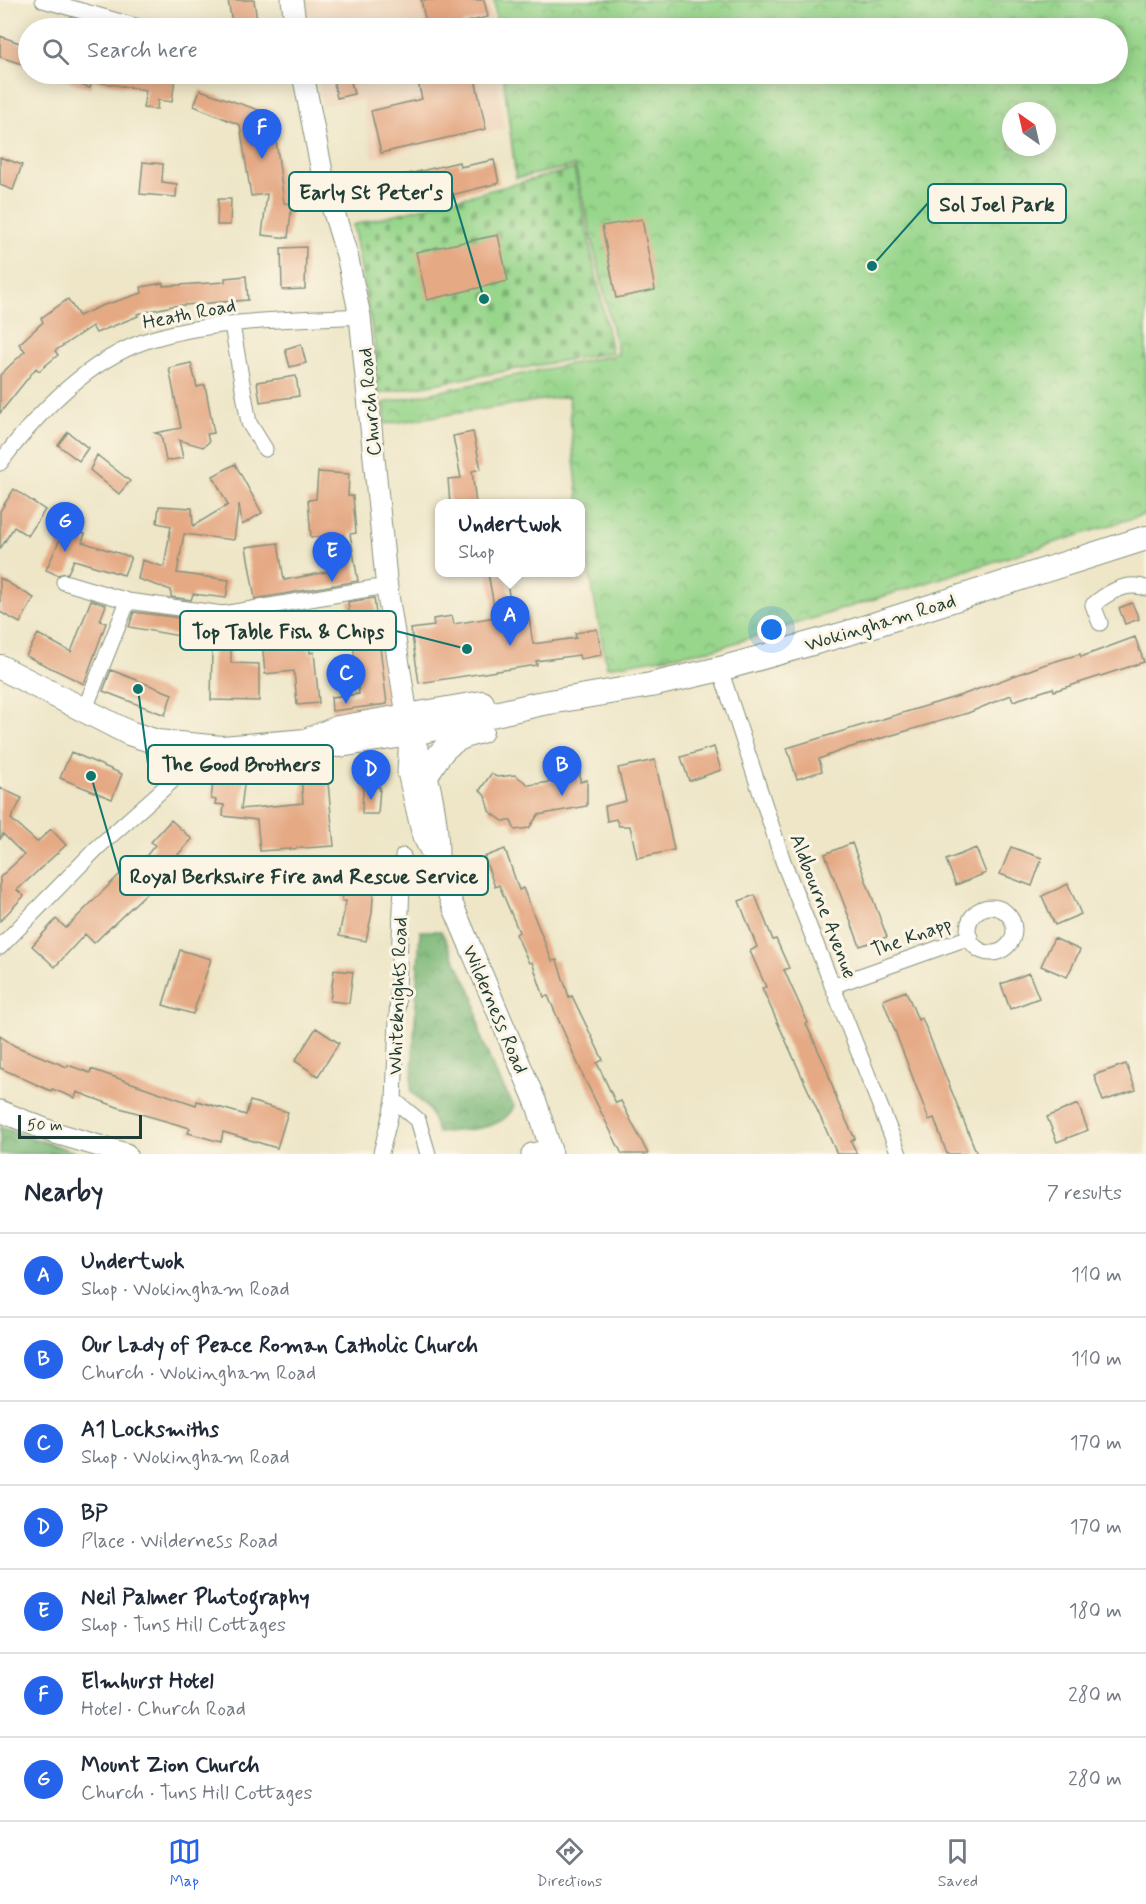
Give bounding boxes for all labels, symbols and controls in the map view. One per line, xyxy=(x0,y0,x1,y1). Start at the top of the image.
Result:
search box xyxy=(18,18,1128,84)
icon: search xyxy=(39,35,72,68)
text: Search here xyxy=(87,37,198,65)
north arrow xyxy=(1002,102,1056,156)
pin: F xyxy=(242,110,282,159)
callout: Early St Peter's xyxy=(289,172,452,211)
text: Early St Peter's xyxy=(299,179,444,207)
callout: Sol Joel Park xyxy=(928,184,1066,223)
text: Sol Joel Park xyxy=(939,191,1055,219)
street label: Heath Road xyxy=(140,292,238,337)
street label: Church Road xyxy=(352,347,389,457)
popup xyxy=(435,499,585,577)
pin: G xyxy=(46,502,84,552)
text: Undertwok xyxy=(458,511,562,539)
pin: E xyxy=(312,532,352,582)
text: Shop xyxy=(458,539,495,566)
street label: Wokingham Road xyxy=(802,588,959,659)
pin: A xyxy=(490,596,530,646)
callout: Top Table Fish & Chips xyxy=(180,611,396,650)
your location xyxy=(757,615,786,644)
text: Top Table Fish & Chips xyxy=(192,618,385,646)
pin: C xyxy=(326,654,366,704)
callout: The Good Brothers xyxy=(148,745,333,784)
pin: B xyxy=(542,746,582,796)
pin: D xyxy=(352,750,391,800)
text: The Good Brothers xyxy=(161,751,321,779)
street label: Aldbourne Avenue xyxy=(783,830,863,983)
callout: Royal Berkshire Fire and Rescue Service xyxy=(120,856,488,895)
text: Royal Berkshire Fire and Rescue Service xyxy=(130,863,478,891)
street label: The Knapp xyxy=(867,910,956,964)
street label: Whiteknights Road xyxy=(382,917,416,1076)
street label: Wilderness Road xyxy=(455,941,534,1078)
scale bar xyxy=(18,1112,142,1140)
text: 50 m xyxy=(27,1115,63,1136)
text: Nearby xyxy=(24,1176,103,1210)
text: 7 results xyxy=(1047,1180,1122,1207)
text: Undertwok xyxy=(81,1248,184,1276)
text: A xyxy=(37,1262,50,1289)
text: 110 m xyxy=(1071,1262,1122,1289)
text: Shop · Wokingham Road xyxy=(81,1276,290,1303)
text: Our Lady of Peace Roman Catholic Church xyxy=(81,1332,478,1360)
text: B xyxy=(37,1346,50,1373)
text: 110 m xyxy=(1071,1346,1122,1373)
text: Church · Wokingham Road xyxy=(81,1360,316,1387)
text: A1 Locksmiths xyxy=(81,1416,219,1444)
text: C xyxy=(36,1430,51,1457)
text: 170 m xyxy=(1070,1430,1122,1457)
text: Shop · Wokingham Road xyxy=(81,1444,290,1471)
text: BP xyxy=(81,1500,108,1528)
text: D xyxy=(37,1514,50,1541)
text: 170 m xyxy=(1070,1514,1122,1541)
text: Place · Wilderness Road xyxy=(81,1528,278,1555)
text: Neil Palmer Photography xyxy=(81,1584,310,1612)
text: E xyxy=(38,1598,49,1625)
text: 180 m xyxy=(1069,1598,1122,1625)
text: Shop · Tuns Hill Cottages xyxy=(81,1612,286,1639)
text: Elmhurst Hotel xyxy=(81,1668,214,1696)
text: F xyxy=(38,1682,49,1709)
text: 280 m xyxy=(1068,1682,1122,1709)
text: Hotel · Church Road xyxy=(81,1696,246,1723)
text: Mount Zion Church xyxy=(81,1752,260,1780)
text: G xyxy=(37,1766,50,1793)
text: 280 m xyxy=(1068,1766,1122,1793)
text: Church · Tuns Hill Cottages xyxy=(81,1780,313,1807)
tab: Map xyxy=(168,1835,201,1892)
tab: Directions xyxy=(536,1835,602,1892)
tab: Saved xyxy=(938,1835,978,1892)

